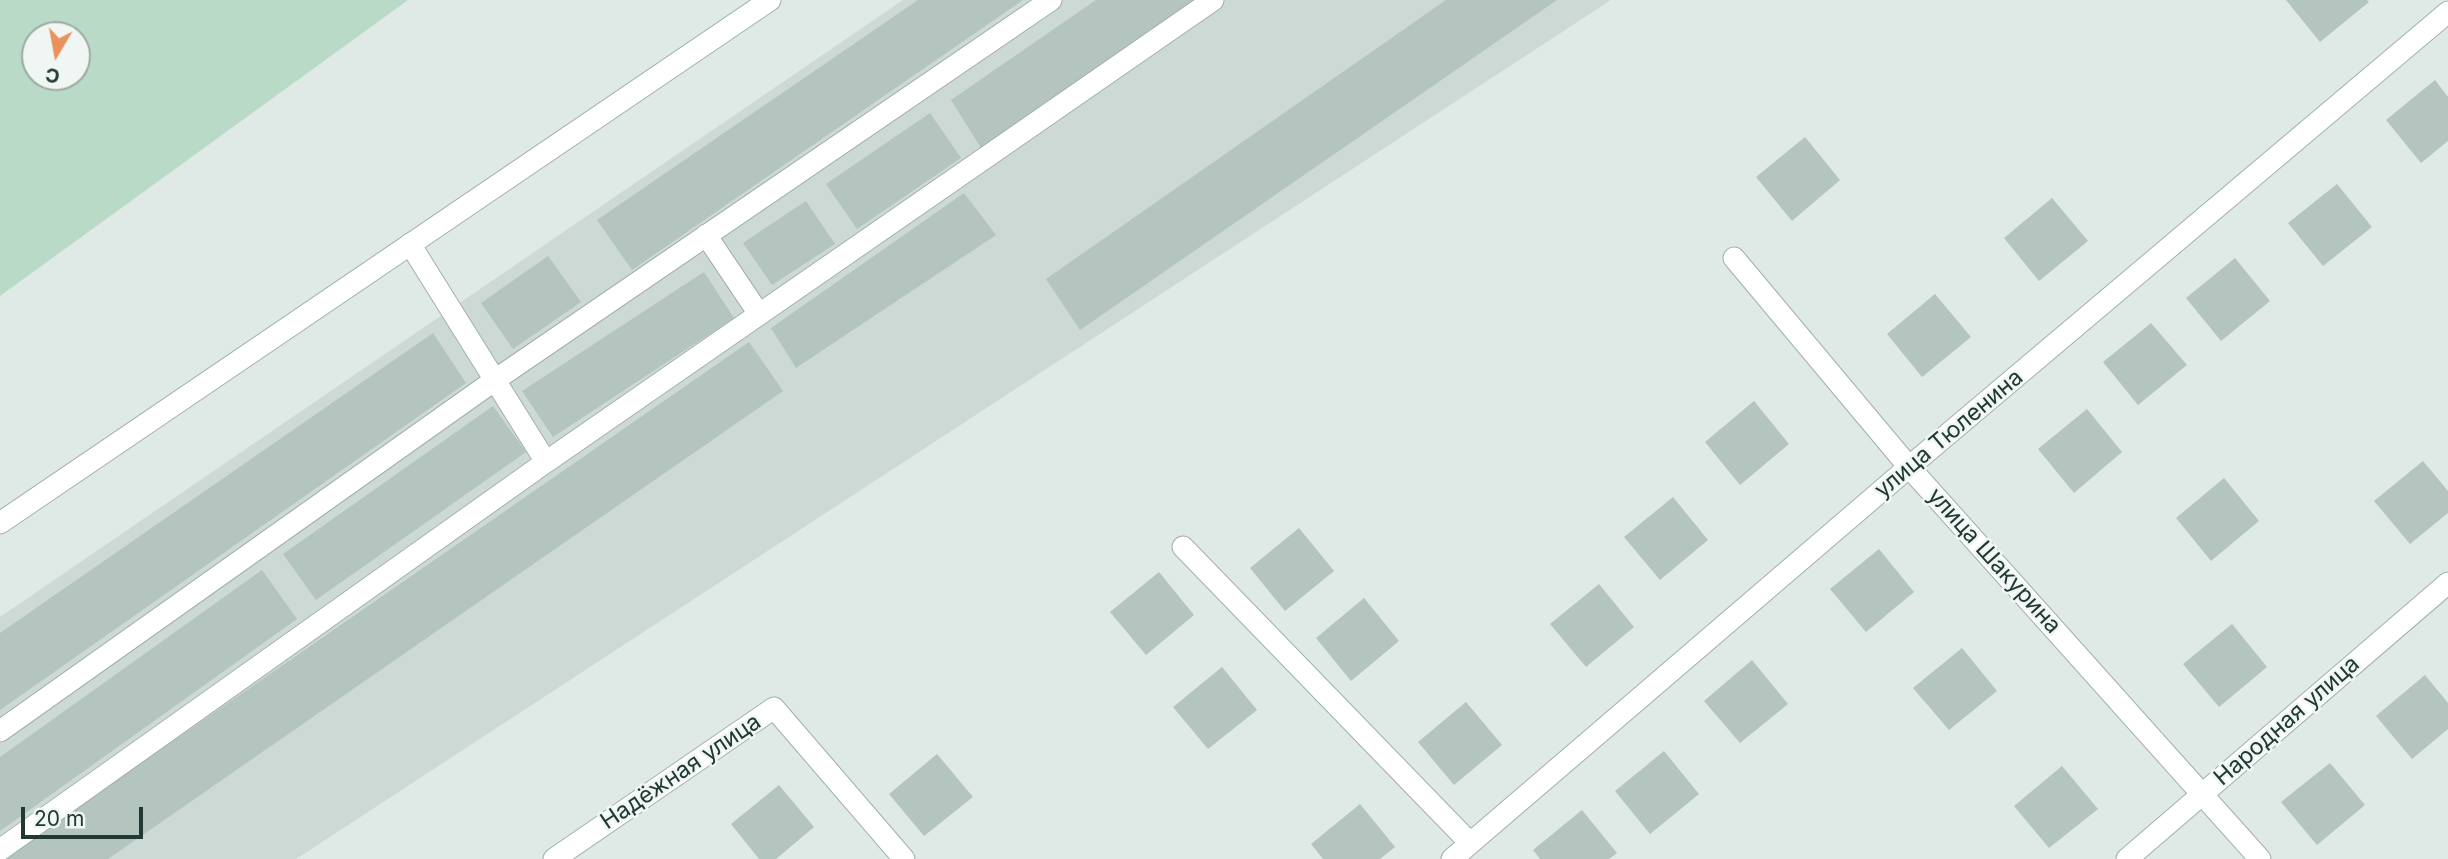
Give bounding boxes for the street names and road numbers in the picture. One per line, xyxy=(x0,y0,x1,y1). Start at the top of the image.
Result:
street label: улица Тюленина xyxy=(1869,364,2029,504)
street label: улица Шакурина xyxy=(1921,483,2067,639)
street label: Народная улица xyxy=(2209,650,2365,792)
street label: Надёжная улица xyxy=(596,708,766,836)

